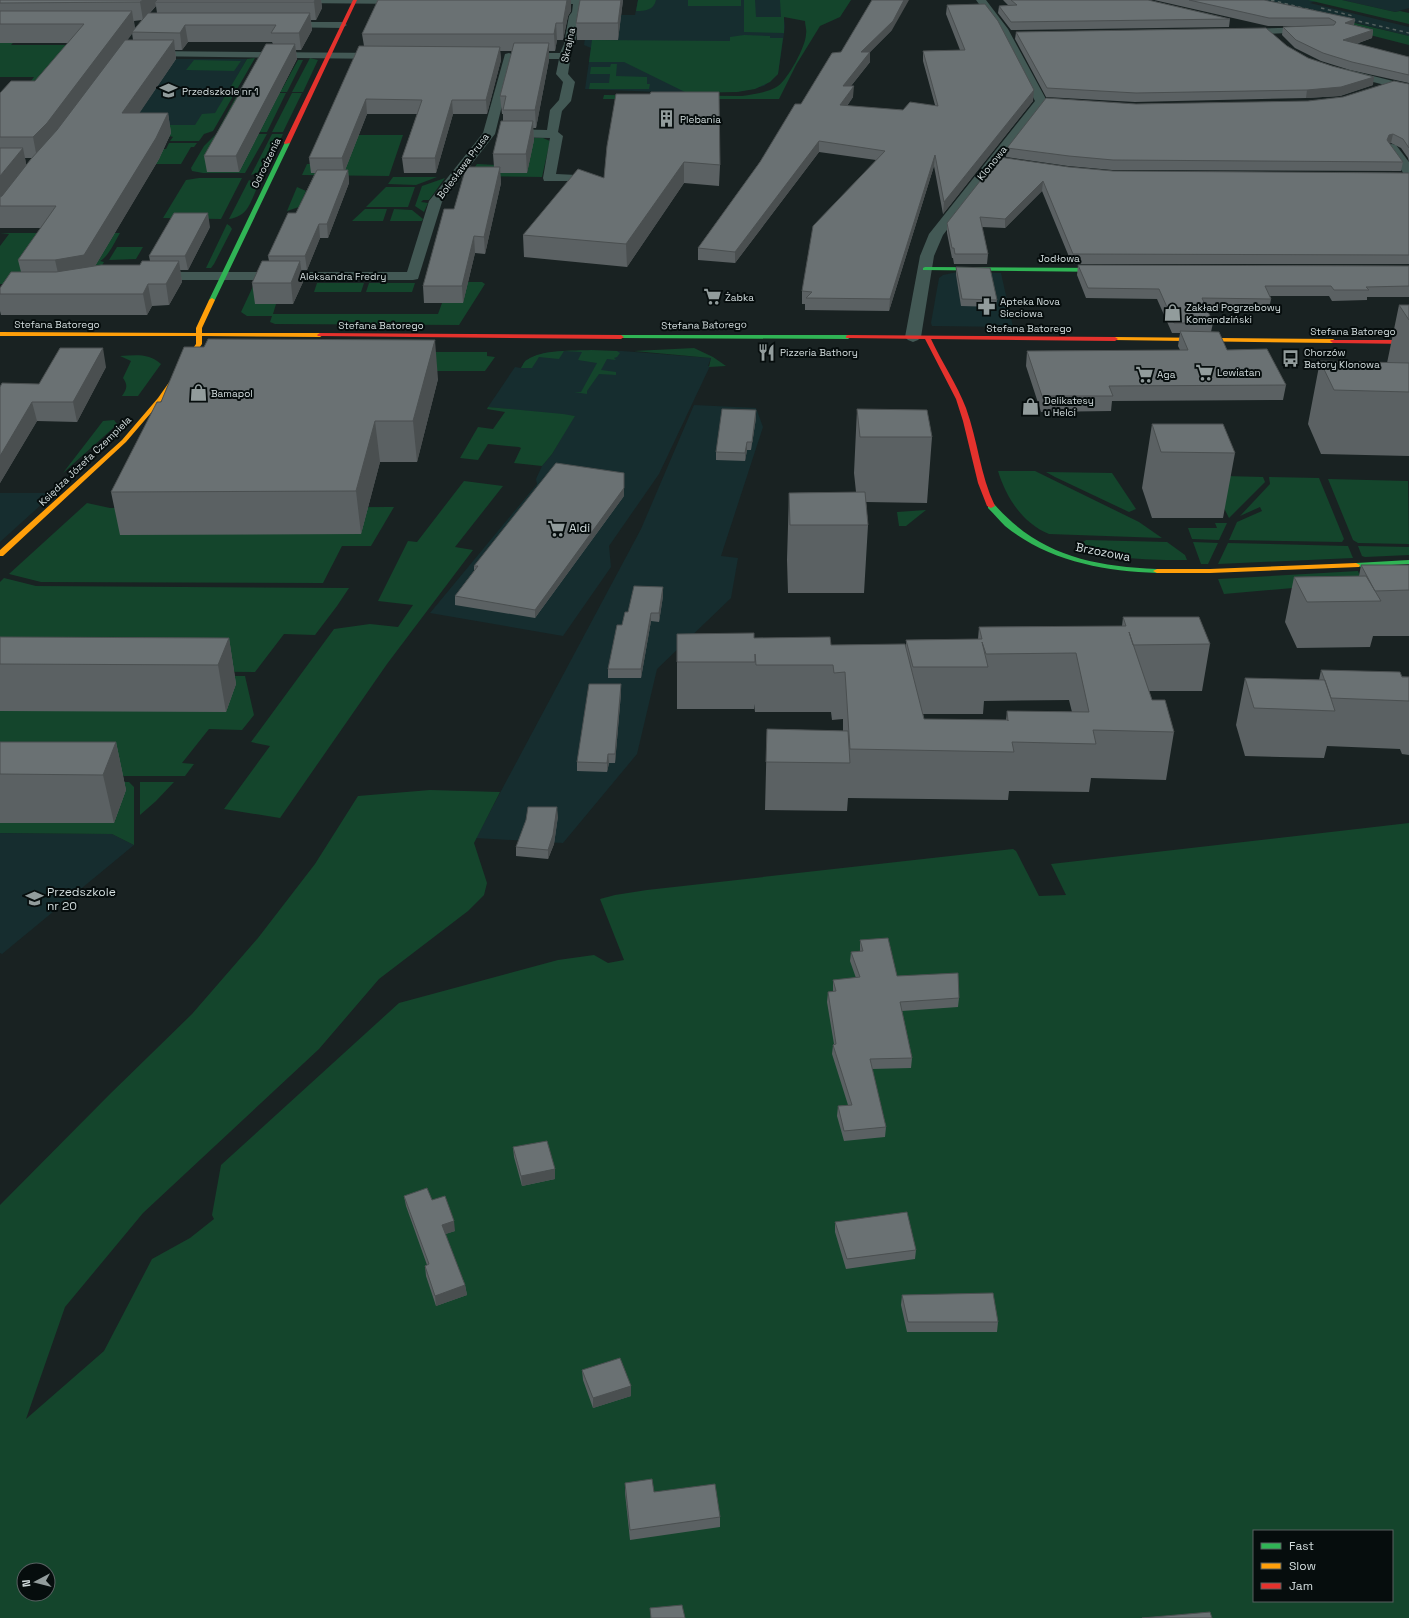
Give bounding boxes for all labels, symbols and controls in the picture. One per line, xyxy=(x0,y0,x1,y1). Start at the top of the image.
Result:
street label: Skrajna xyxy=(558,26,578,64)
school or university icon: Przedszkole nr 1 xyxy=(159,81,179,101)
place label: Przedszkole nr 1 xyxy=(182,85,259,98)
building icon: Plebania xyxy=(657,109,677,129)
place label: Plebania xyxy=(680,113,721,126)
street label: Bolesława Prusa xyxy=(434,130,492,201)
street label: Odrodzenia xyxy=(248,135,284,190)
street label: Klonowa xyxy=(974,143,1010,183)
street label: Jodłowa xyxy=(1038,252,1080,265)
street label: Aleksandra Fredry xyxy=(300,270,386,283)
supermarket icon: Żabka xyxy=(702,287,722,307)
place label: Żabka xyxy=(725,291,754,304)
place label: Apteka Nova Sieciowa xyxy=(1000,295,1060,320)
pharmacy icon: Apteka Nova Sieciowa xyxy=(977,297,997,317)
place label: Zakład Pogrzebowy Komendziński xyxy=(1186,301,1281,326)
shop icon: Zakład Pogrzebowy Komendziński xyxy=(1163,303,1183,323)
street label: Stefana Batorego xyxy=(14,318,100,331)
street label: Stefana Batorego xyxy=(661,318,747,332)
street label: Stefana Batorego xyxy=(338,319,424,332)
street label: Stefana Batorego xyxy=(986,322,1072,335)
street label: Stefana Batorego xyxy=(1310,325,1396,338)
restaurant icon: Pizzeria Bathory xyxy=(757,342,777,362)
place label: Pizzeria Bathory xyxy=(780,346,858,359)
place label: Chorzów Batory Klonowa xyxy=(1304,346,1380,371)
bus stop icon: Chorzów Batory Klonowa xyxy=(1281,348,1301,368)
supermarket icon: Lewiatan xyxy=(1194,362,1214,382)
supermarket icon: Aga xyxy=(1134,364,1154,384)
place label: Lewiatan xyxy=(1217,366,1261,379)
place label: Aga xyxy=(1157,368,1176,381)
shop icon: Bamapol xyxy=(188,383,208,403)
place label: Bamapol xyxy=(211,387,253,400)
place label: Delikatesy u Helci xyxy=(1044,394,1094,419)
shop icon: Delikatesy u Helci xyxy=(1021,396,1041,416)
street label: Księdza Józefa Czempiela xyxy=(36,413,134,509)
supermarket icon: Aldi xyxy=(546,518,566,538)
place label: Aldi xyxy=(569,520,590,536)
street label: Brzozowa xyxy=(1074,539,1132,565)
place label: Przedszkole nr 20 xyxy=(47,884,116,914)
school or university icon: Przedszkole nr 20 xyxy=(24,889,44,909)
legend xyxy=(1253,1530,1393,1602)
text: Fast xyxy=(1289,1538,1314,1554)
text: Slow xyxy=(1289,1558,1316,1574)
north arrow xyxy=(16,1562,56,1602)
text: Jam xyxy=(1289,1578,1313,1594)
text: N xyxy=(19,1579,33,1588)

